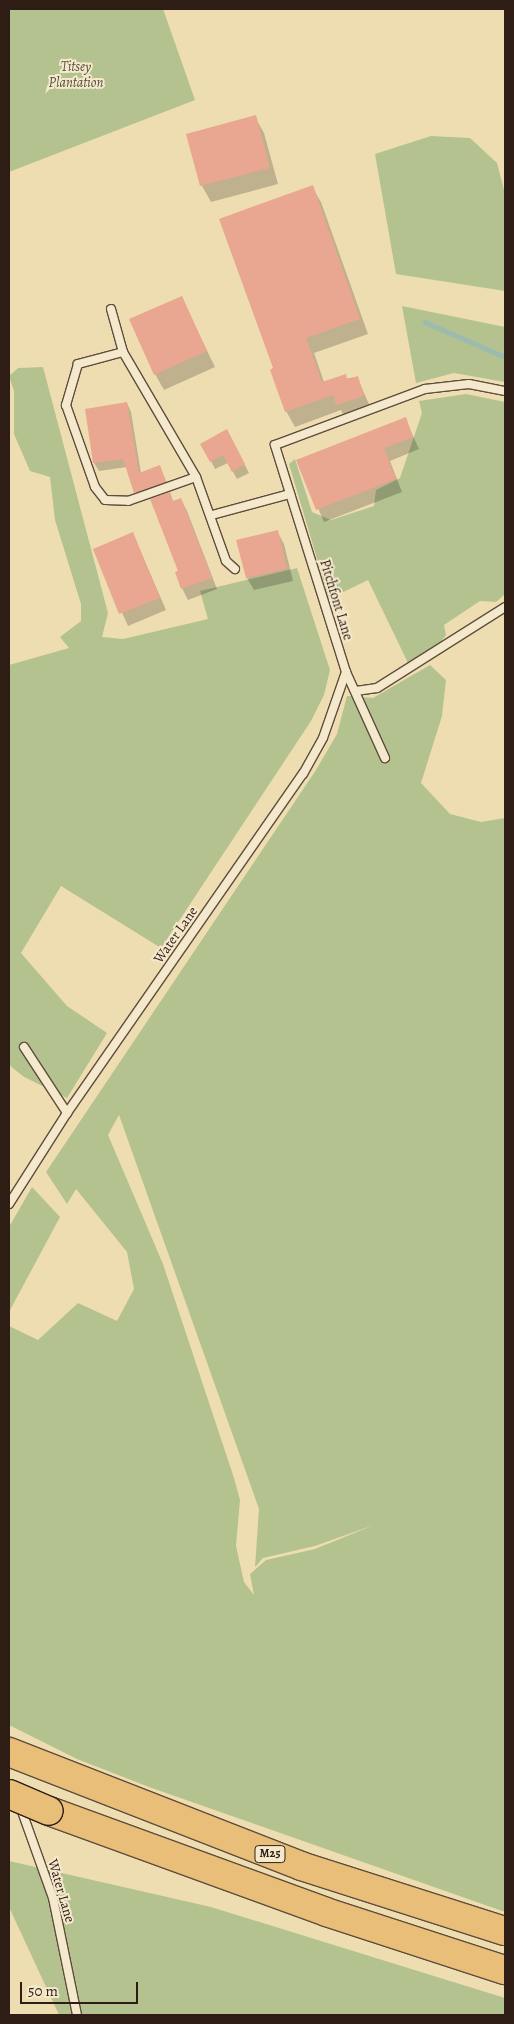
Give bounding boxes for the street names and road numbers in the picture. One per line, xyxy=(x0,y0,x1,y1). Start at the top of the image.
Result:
street label: Pitchfont Lane xyxy=(316,558,356,642)
street label: Water Lane xyxy=(150,904,202,966)
road number: M25 xyxy=(254,1845,286,1864)
street label: Water Lane xyxy=(44,1857,78,1925)

